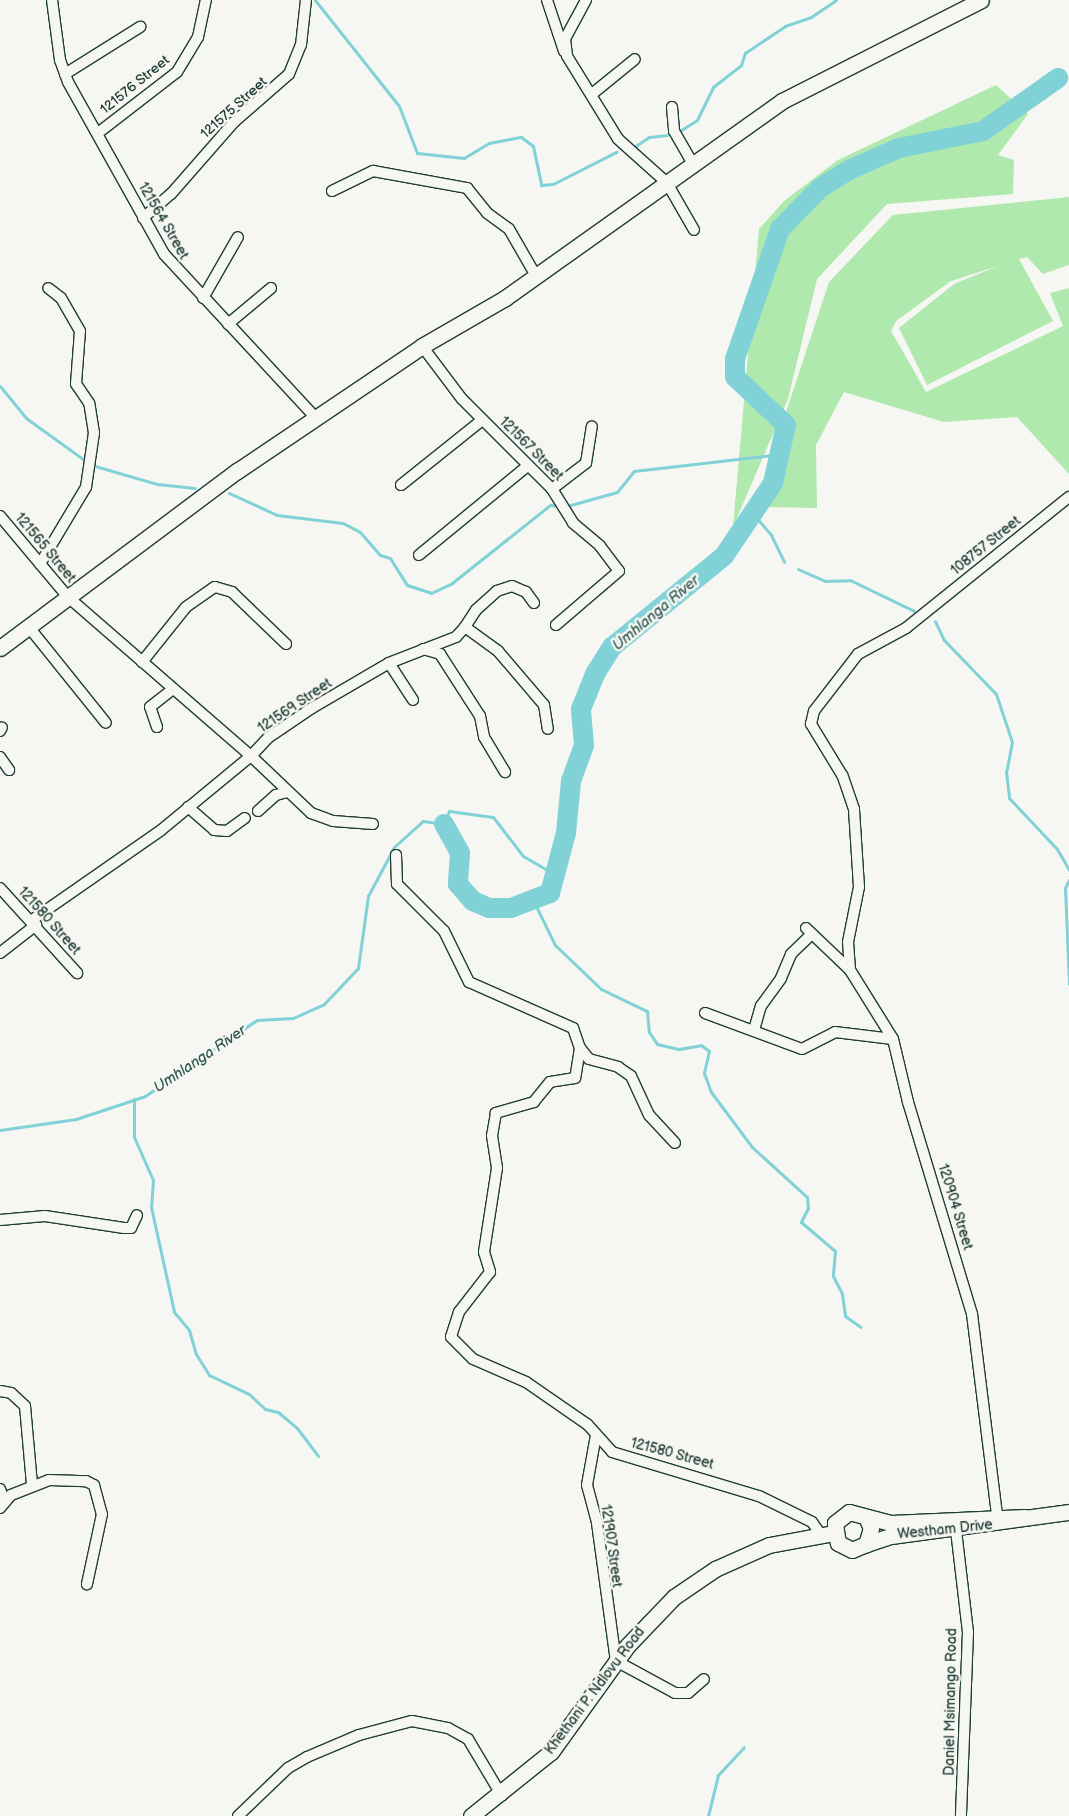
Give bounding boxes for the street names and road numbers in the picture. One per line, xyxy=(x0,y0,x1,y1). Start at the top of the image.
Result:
street label: 121576 Street xyxy=(97,52,173,118)
street label: 121575 Street xyxy=(197,74,271,142)
street label: 121564 Street xyxy=(134,179,192,263)
street label: 121567 Street xyxy=(495,413,567,485)
street label: 121565 Street xyxy=(11,510,79,586)
street label: 108757 Street xyxy=(947,512,1025,580)
street label: 121569 Street xyxy=(255,675,335,737)
street label: 121580 Street xyxy=(14,884,84,958)
street label: 120904 Street xyxy=(934,1162,976,1252)
street label: 121580 Street xyxy=(629,1435,715,1473)
street label: 121907 Street xyxy=(597,1503,625,1589)
street label: Westham Drive xyxy=(897,1517,993,1543)
street label: Khethani P. Ndlovu Road xyxy=(542,1624,648,1758)
street label: Daniel Msimango Road xyxy=(941,1628,961,1776)

